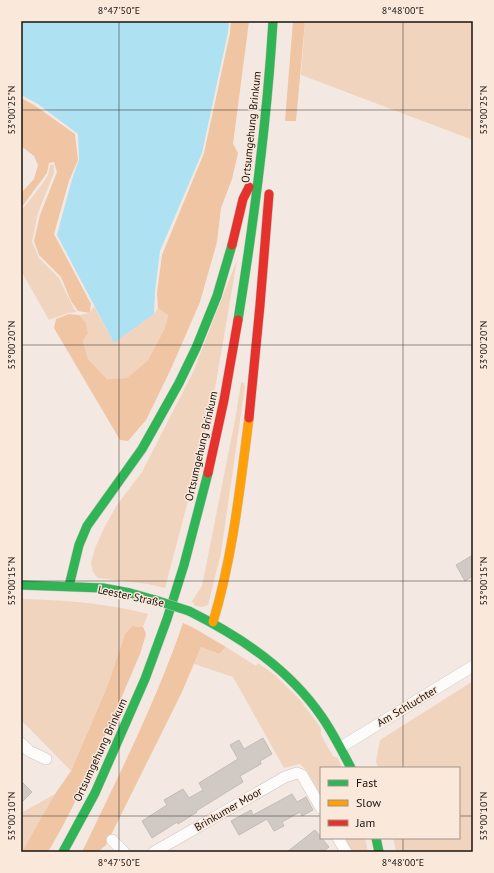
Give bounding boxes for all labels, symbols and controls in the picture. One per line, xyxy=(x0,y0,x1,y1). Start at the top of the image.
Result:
text: 8°47'50"E xyxy=(98,4,140,17)
text: 8°48'00"E xyxy=(382,4,424,17)
street label: Ortsumgehung Brinkum xyxy=(238,70,264,184)
text: 53°00'25"N xyxy=(5,85,18,135)
text: 53°00'25"N xyxy=(477,85,490,135)
text: 53°00'20"N xyxy=(5,320,18,370)
text: 53°00'20"N xyxy=(477,320,490,370)
street label: Ortsumgehung Brinkum xyxy=(182,390,220,502)
text: 53°00'15"N xyxy=(5,556,18,606)
text: 53°00'15"N xyxy=(477,556,490,606)
street label: Leester Straße xyxy=(97,582,166,610)
street label: Am Schluchter xyxy=(374,682,440,730)
street label: Ortsumgehung Brinkum xyxy=(70,696,130,804)
legend xyxy=(320,767,460,839)
text: Fast xyxy=(356,775,377,790)
street label: Brinkumer Moor xyxy=(192,784,265,834)
text: 53°00'10"N xyxy=(5,791,18,841)
text: 53°00'10"N xyxy=(477,791,490,841)
text: Slow xyxy=(356,795,381,810)
text: Jam xyxy=(355,815,375,830)
text: 8°47'50"E xyxy=(98,856,140,869)
text: 8°48'00"E xyxy=(382,856,424,869)

